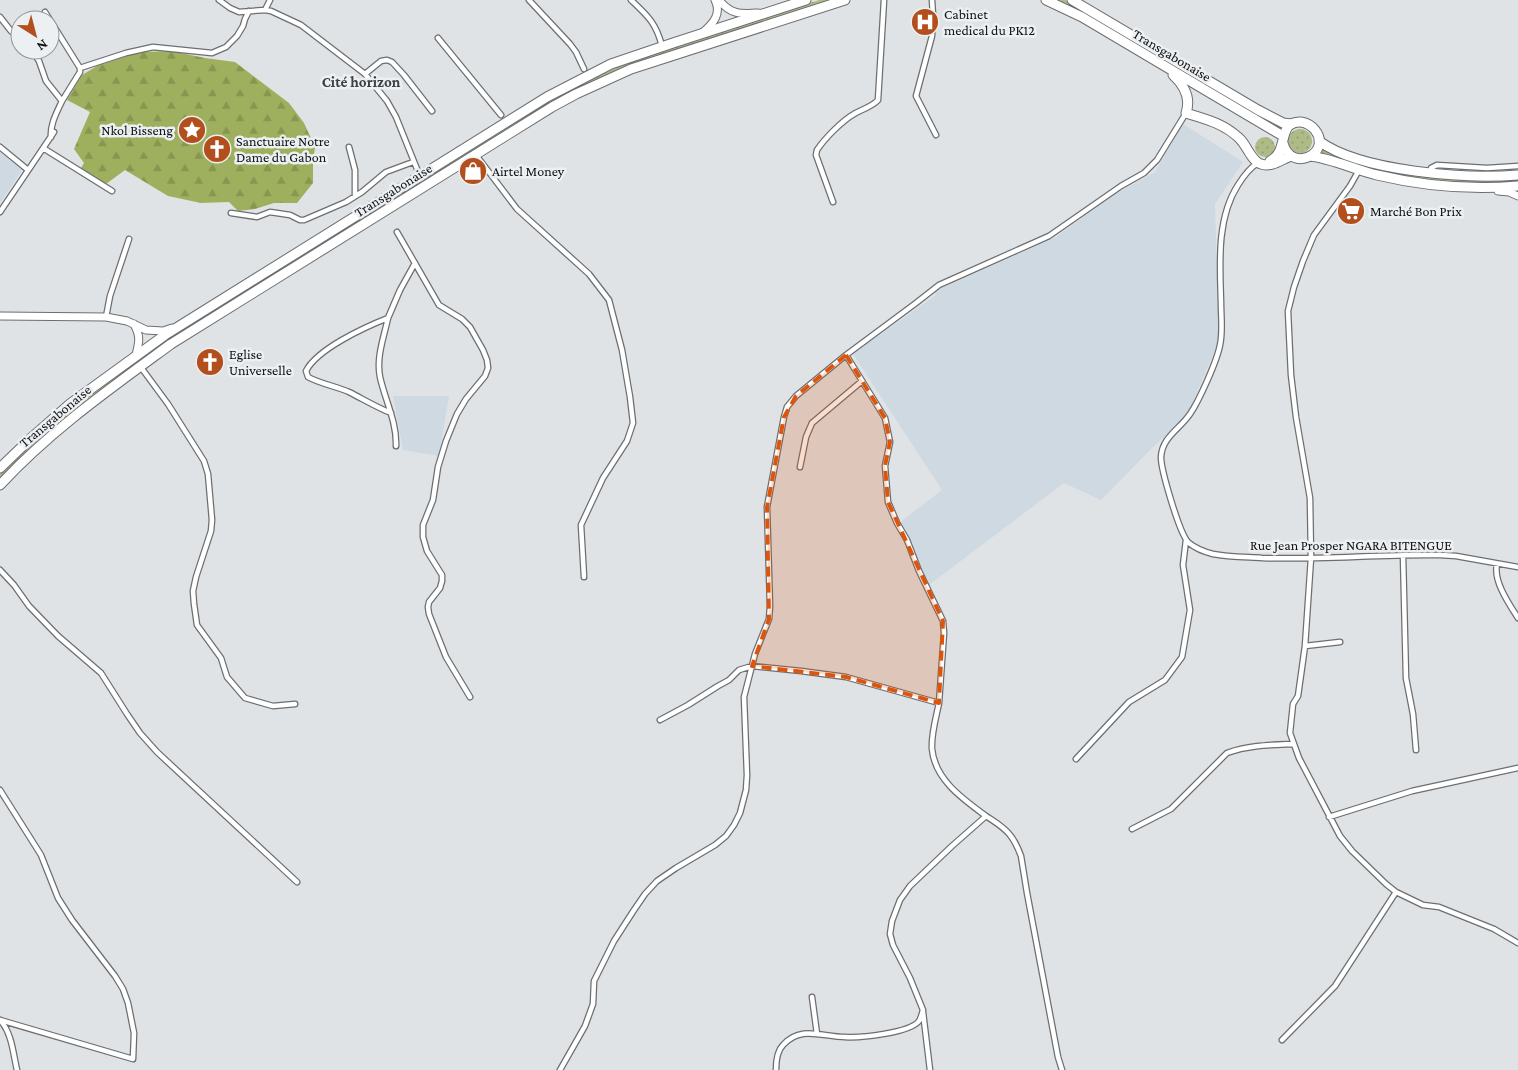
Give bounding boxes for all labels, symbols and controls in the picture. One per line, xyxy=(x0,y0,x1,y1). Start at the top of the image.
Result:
place label: Cabinet medical du PK12 xyxy=(944,6,1035,38)
hospital icon: Cabinet medical du PK12 xyxy=(910,7,940,37)
north arrow xyxy=(10,10,60,60)
street label: Transgabonaise xyxy=(1130,25,1214,85)
text: N xyxy=(34,36,51,55)
district label: Cité horizon xyxy=(322,74,401,90)
place icon: Nkol Bisseng xyxy=(177,115,207,145)
place label: Nkol Bisseng xyxy=(101,122,173,138)
place label: Sanctuaire Notre Dame du Gabon xyxy=(236,133,330,165)
church icon: Sanctuaire Notre Dame du Gabon xyxy=(202,134,232,164)
shop icon: Airtel Money xyxy=(458,156,488,186)
street label: Transgabonaise xyxy=(351,160,435,220)
place label: Airtel Money xyxy=(492,163,565,179)
supermarket icon: Marché Bon Prix xyxy=(1336,196,1366,226)
place label: Marché Bon Prix xyxy=(1370,203,1462,219)
place label: Eglise Universelle xyxy=(229,346,292,378)
church icon: Eglise Universelle xyxy=(195,347,225,377)
street label: Transgabonaise xyxy=(16,381,94,451)
street label: Rue Jean Prosper NGARA BITENGUE xyxy=(1250,537,1452,553)

